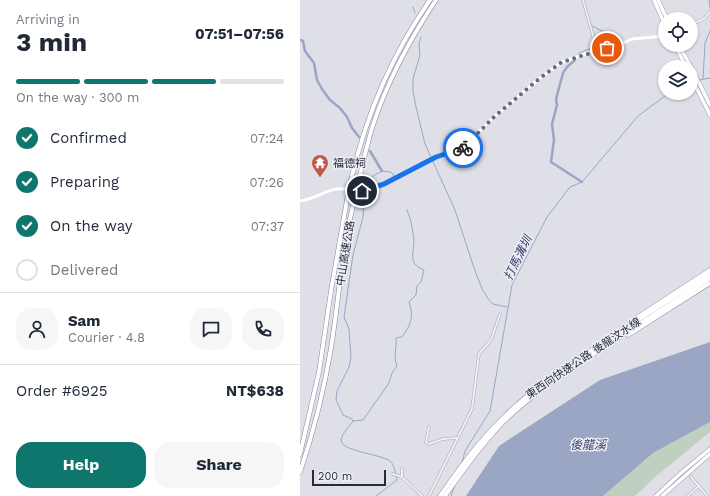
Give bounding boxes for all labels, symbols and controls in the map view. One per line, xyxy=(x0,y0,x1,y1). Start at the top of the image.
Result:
text: Arriving in xyxy=(16,12,80,27)
map controls xyxy=(658,12,698,100)
button: locate xyxy=(658,12,698,52)
text: 07:51–07:56 xyxy=(195,25,284,43)
text: 3 min xyxy=(16,27,87,57)
pin xyxy=(590,31,624,65)
icon: bag xyxy=(596,37,618,59)
button: layers xyxy=(658,60,698,100)
text: On the way · 300 m xyxy=(16,90,140,105)
icon: check xyxy=(16,127,38,149)
courier xyxy=(443,128,483,168)
text: Confirmed xyxy=(50,129,127,147)
text: 07:24 xyxy=(250,131,284,146)
icon: bike xyxy=(452,137,474,159)
temple icon: 福德祠 xyxy=(310,153,330,178)
place label: 福德祠 xyxy=(333,157,366,170)
icon: check xyxy=(16,171,38,193)
text: Preparing xyxy=(50,173,119,191)
pin xyxy=(345,174,379,208)
text: 07:26 xyxy=(250,175,284,190)
icon: home xyxy=(351,180,373,202)
icon: check xyxy=(16,215,38,237)
text: On the way xyxy=(50,217,132,235)
text: 07:37 xyxy=(251,219,284,234)
street label: 中山高速公路 xyxy=(334,219,357,287)
water label: 打馬溝圳 xyxy=(501,232,536,283)
text: Delivered xyxy=(50,261,118,279)
button: person xyxy=(16,308,58,350)
button: chat xyxy=(190,308,232,350)
button: phone xyxy=(242,308,284,350)
text: Sam xyxy=(68,312,100,330)
street label: 東西向快速公路 後龍汶水線 xyxy=(523,315,643,402)
text: Courier · 4.8 xyxy=(68,330,145,345)
text: Order #6925 xyxy=(16,382,107,400)
text: NT$638 xyxy=(226,382,284,400)
water label: 後龍溪 xyxy=(570,438,608,452)
button: Help xyxy=(16,442,146,488)
button: Share xyxy=(154,442,284,488)
scale bar xyxy=(312,468,386,487)
text: 200 m xyxy=(318,470,352,483)

